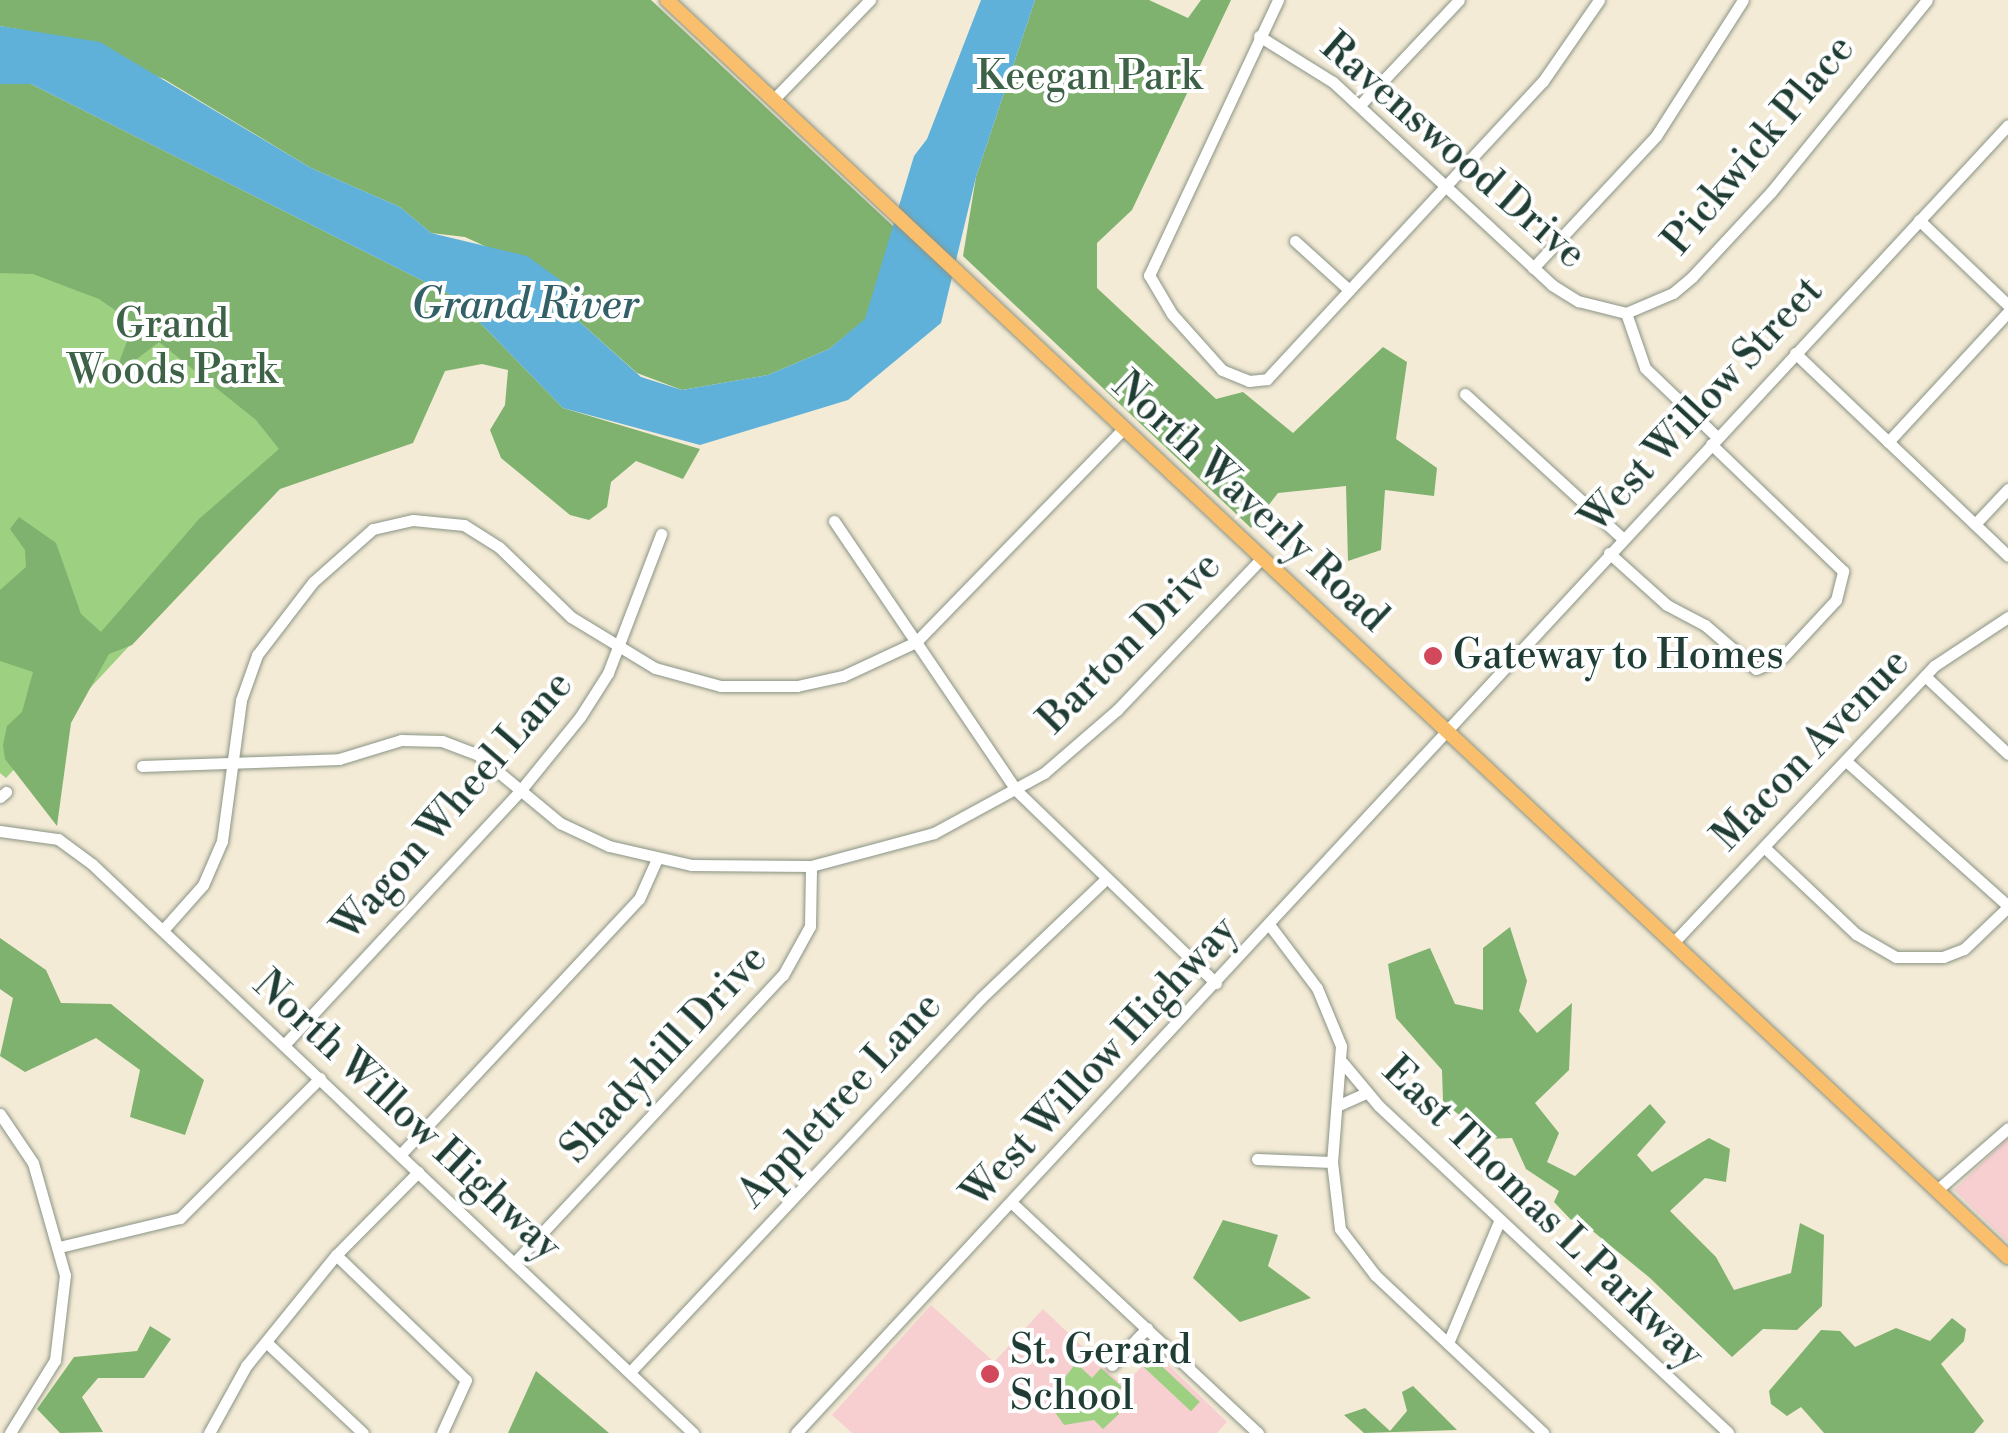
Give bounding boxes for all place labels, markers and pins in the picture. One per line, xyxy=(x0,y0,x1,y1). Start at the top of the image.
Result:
place label: Gateway to Homes xyxy=(1453,632,1784,680)
marker: Gateway to Homes xyxy=(1422,645,1444,667)
place label: St. Gerard School xyxy=(1010,1327,1191,1421)
marker: St. Gerard School xyxy=(979,1363,1001,1385)

